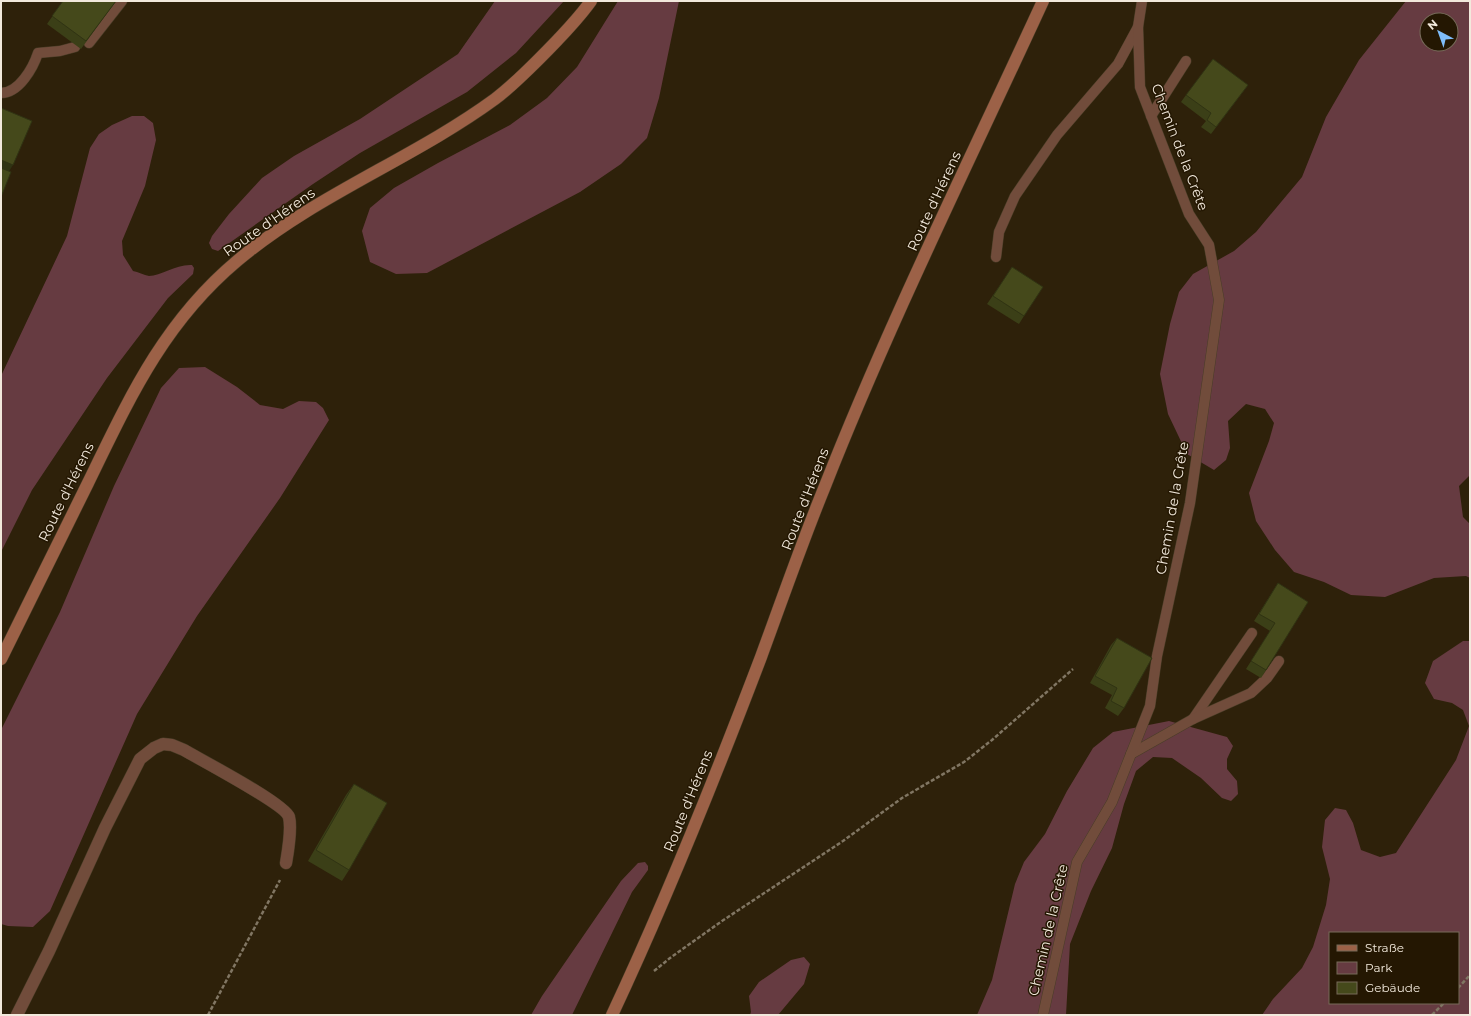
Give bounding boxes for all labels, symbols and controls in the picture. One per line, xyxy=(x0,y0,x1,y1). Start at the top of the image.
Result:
north arrow xyxy=(1419,12,1459,52)
text: N xyxy=(1424,16,1440,33)
street label: Chemin de la Crête xyxy=(1147,81,1213,213)
street label: Route d'Hérens xyxy=(903,148,965,254)
street label: Route d'Hérens xyxy=(220,184,319,260)
street label: Route d'Hérens xyxy=(34,439,98,545)
street label: Chemin de la Crête xyxy=(1151,440,1193,576)
street label: Route d'Hérens xyxy=(777,445,833,553)
street label: Route d'Hérens xyxy=(659,747,717,855)
street label: Chemin de la Crête xyxy=(1024,862,1072,998)
legend xyxy=(1329,932,1459,1004)
text: Straße xyxy=(1365,940,1404,955)
text: Park xyxy=(1365,960,1393,975)
text: Gebäude xyxy=(1365,980,1420,995)

